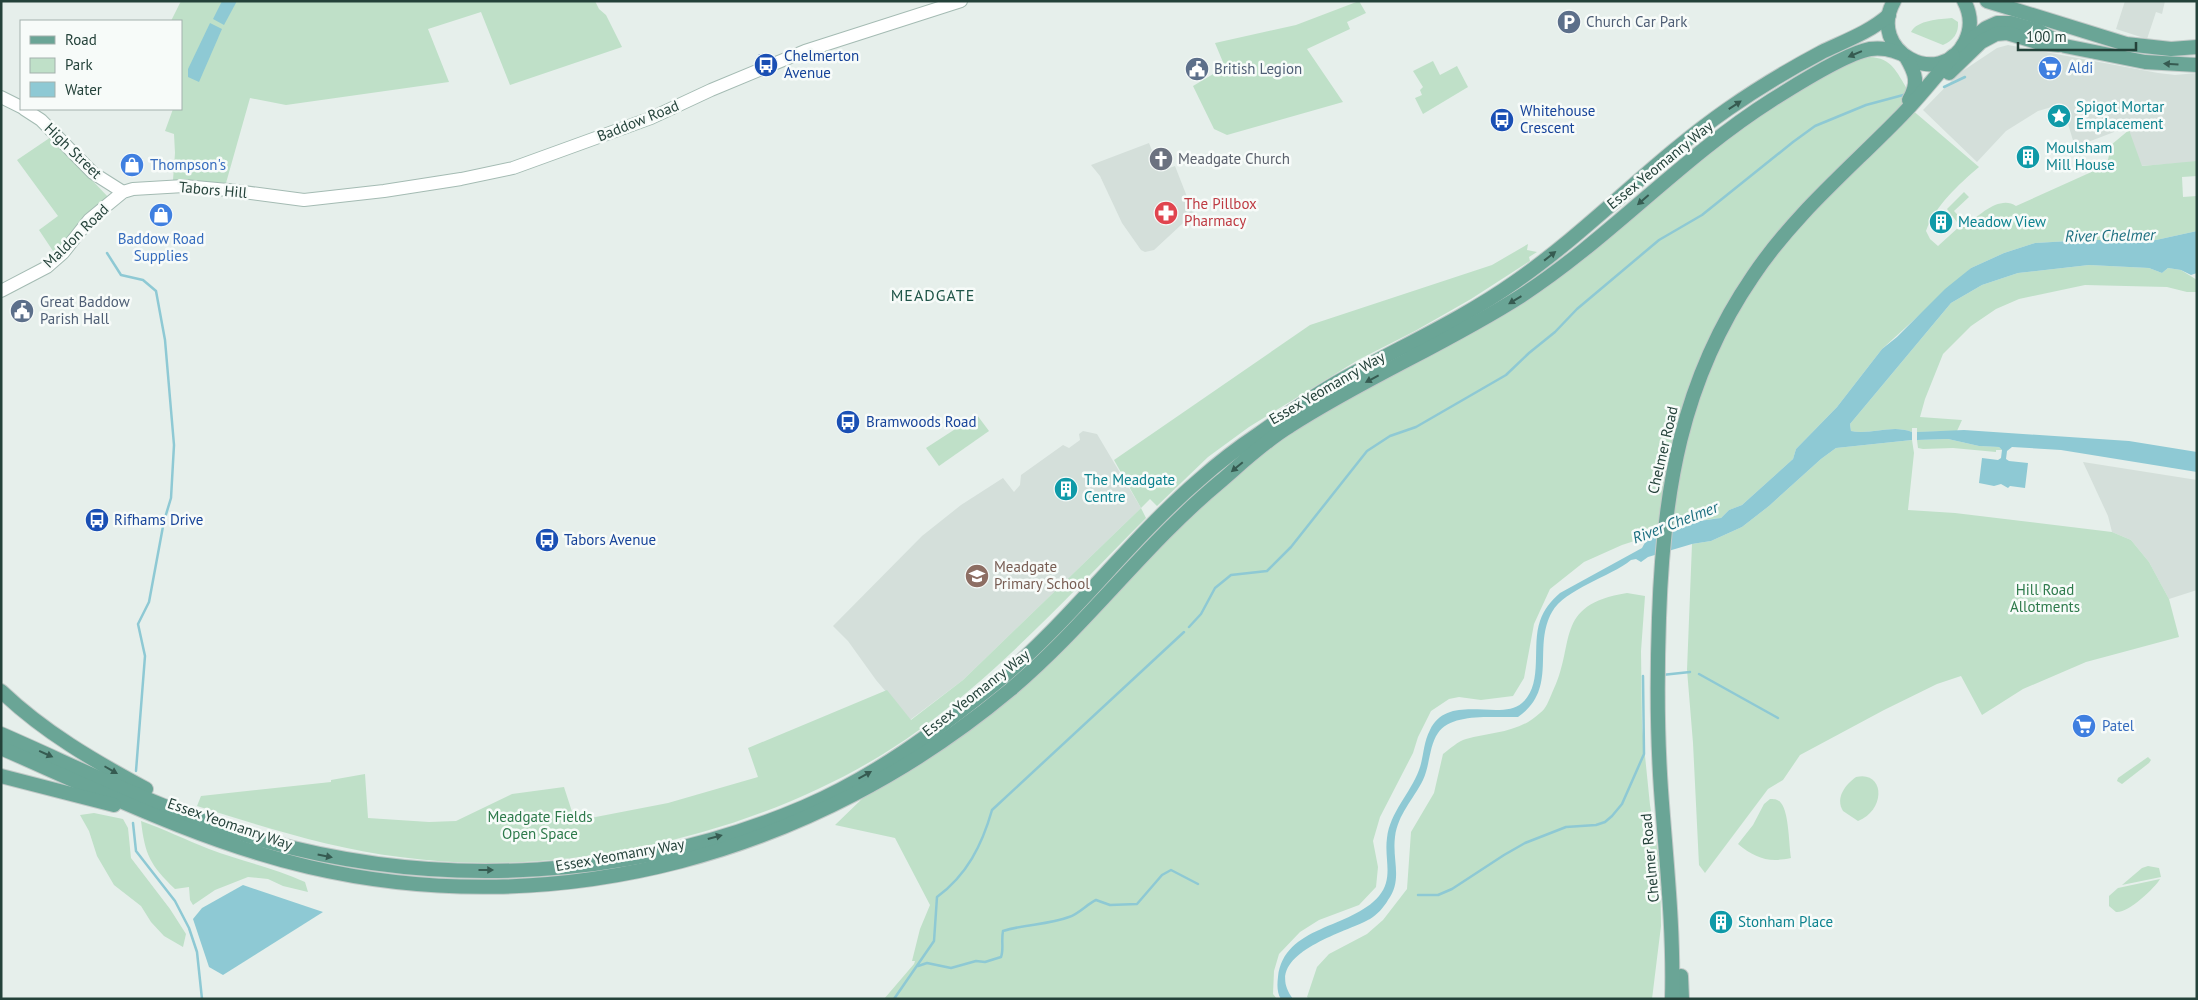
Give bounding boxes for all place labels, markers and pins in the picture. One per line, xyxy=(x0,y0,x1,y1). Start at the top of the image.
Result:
parking icon: Church Car Park xyxy=(1556,9,1582,35)
place label: Church Car Park xyxy=(1586,12,1688,31)
place label: Chelmerton Avenue xyxy=(784,46,859,82)
bus stop icon: Chelmerton Avenue xyxy=(753,52,779,78)
supermarket icon: Aldi xyxy=(2037,55,2063,81)
public building icon: British Legion xyxy=(1184,56,1210,82)
place label: Aldi xyxy=(2068,58,2093,77)
place label: British Legion xyxy=(1214,59,1302,78)
place label: Spigot Mortar Emplacement xyxy=(2076,97,2164,133)
place label: Whitehouse Crescent xyxy=(1520,101,1595,137)
place icon: Spigot Mortar Emplacement xyxy=(2046,103,2072,129)
bus stop icon: Whitehouse Crescent xyxy=(1489,107,1515,133)
place label: Moulsham Mill House xyxy=(2046,138,2115,174)
building icon: Moulsham Mill House xyxy=(2015,144,2041,170)
church icon: Meadgate Church xyxy=(1148,146,1174,172)
place label: Meadgate Church xyxy=(1178,149,1290,168)
shop icon: Thompson's xyxy=(119,152,145,178)
place label: Thompson's xyxy=(150,155,226,174)
place label: The Pillbox Pharmacy xyxy=(1184,194,1257,230)
pharmacy icon: The Pillbox Pharmacy xyxy=(1153,200,1179,226)
shop icon: Baddow Road Supplies xyxy=(148,202,174,228)
building icon: Meadow View xyxy=(1928,209,1954,235)
place label: Meadow View xyxy=(1958,212,2046,231)
place label: Baddow Road Supplies xyxy=(118,229,204,265)
place label: Great Baddow Parish Hall xyxy=(40,292,130,328)
public building icon: Great Baddow Parish Hall xyxy=(9,298,35,324)
bus stop icon: Bramwoods Road xyxy=(835,409,861,435)
place label: Bramwoods Road xyxy=(866,412,977,431)
place label: The Meadgate Centre xyxy=(1084,470,1175,506)
building icon: The Meadgate Centre xyxy=(1053,476,1079,502)
bus stop icon: Rifhams Drive xyxy=(84,507,110,533)
place label: Rifhams Drive xyxy=(114,510,204,529)
bus stop icon: Tabors Avenue xyxy=(534,527,560,553)
place label: Tabors Avenue xyxy=(564,530,656,549)
place label: Meadgate Primary School xyxy=(994,557,1090,593)
school or university icon: Meadgate Primary School xyxy=(964,563,990,589)
supermarket icon: Patel xyxy=(2071,713,2097,739)
place label: Patel xyxy=(2102,716,2135,735)
building icon: Stonham Place xyxy=(1708,909,1734,935)
place label: Stonham Place xyxy=(1738,912,1833,931)

